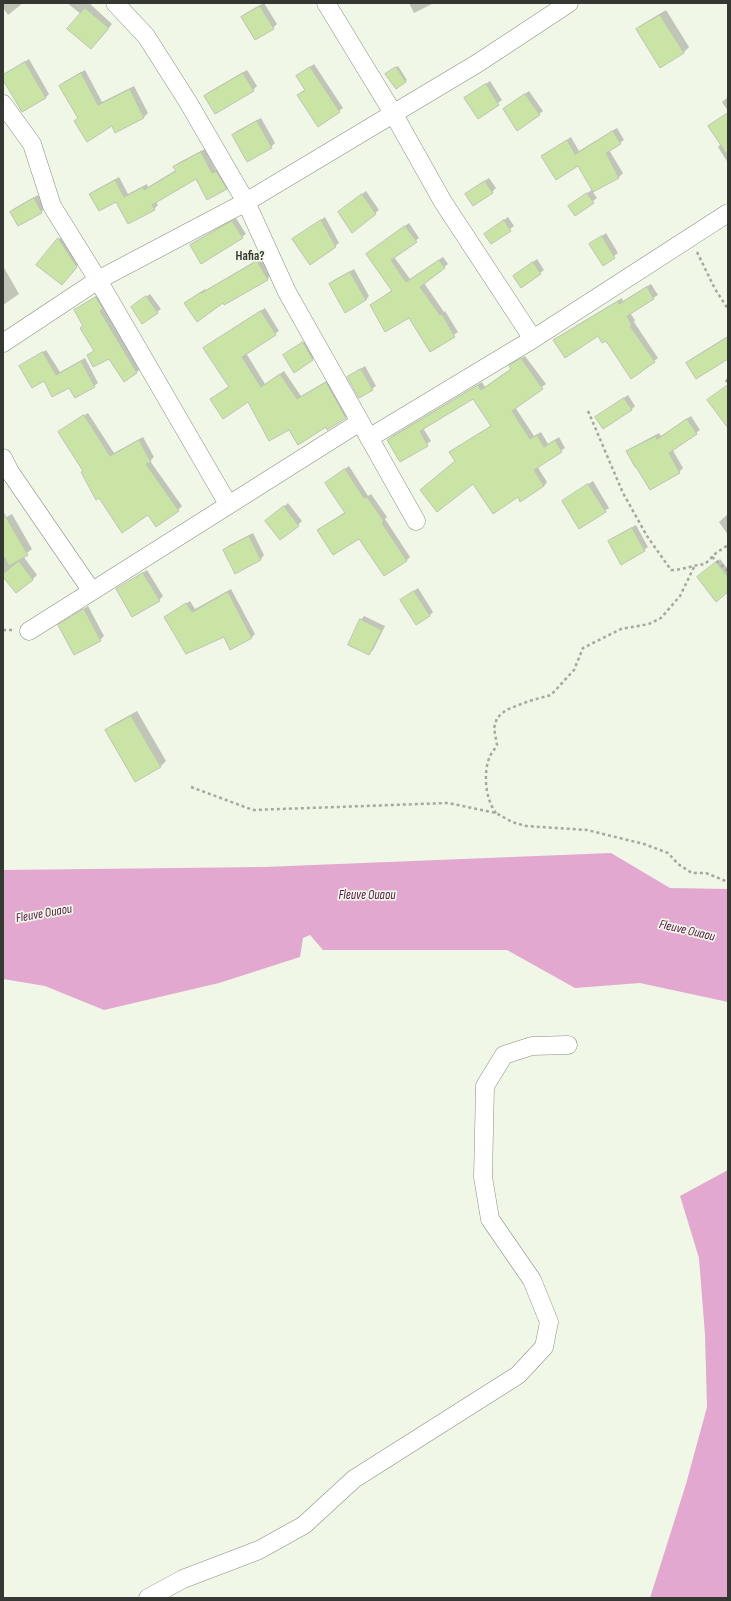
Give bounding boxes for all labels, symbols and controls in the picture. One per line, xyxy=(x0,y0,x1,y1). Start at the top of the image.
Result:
district label: Hafia? xyxy=(236,249,264,265)
water label: Fleuve Ouaou xyxy=(339,888,395,904)
water label: Fleuve Ouaou xyxy=(15,901,73,927)
water label: Fleuve Ouaou xyxy=(657,917,717,945)

